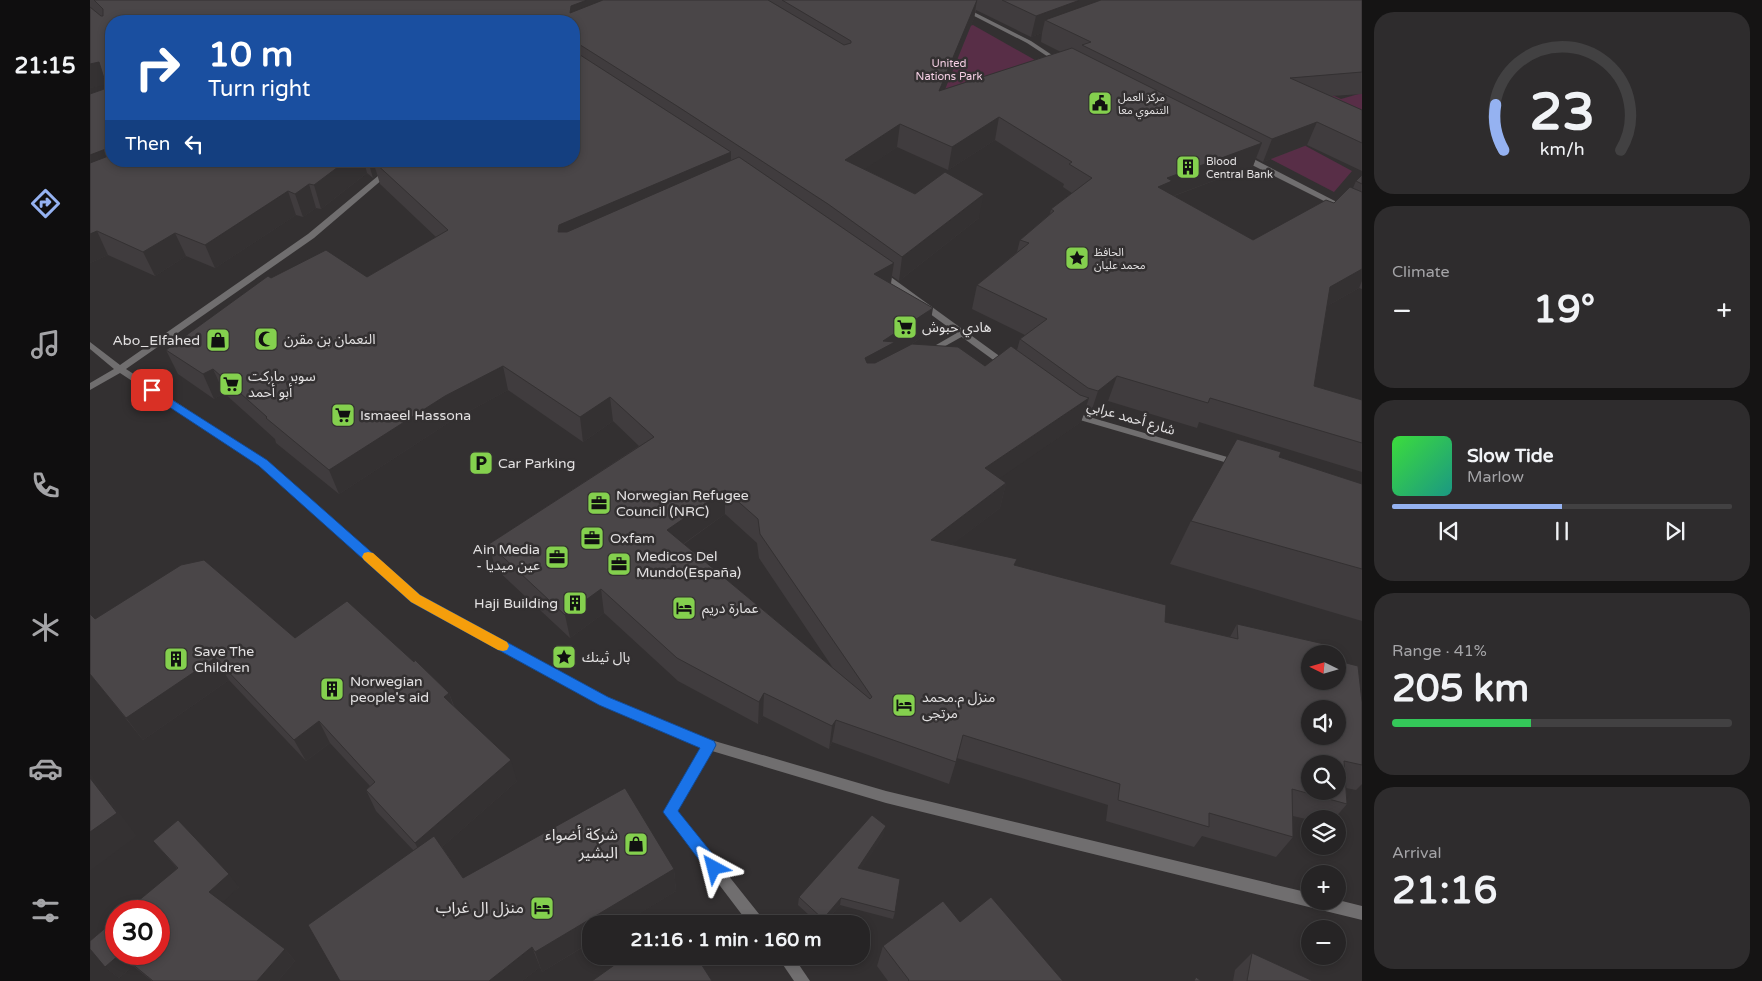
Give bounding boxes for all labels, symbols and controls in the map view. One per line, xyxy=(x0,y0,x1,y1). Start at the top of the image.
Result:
text: 10 m xyxy=(208,34,293,76)
icon: right xyxy=(125,35,190,100)
text: 21:15 xyxy=(15,53,75,79)
park label: United Nations Park xyxy=(916,57,982,83)
text: Turn right xyxy=(208,76,310,102)
text: 23 xyxy=(1529,81,1595,144)
public building icon: مركز العمل التنموي معا xyxy=(1087,90,1113,116)
place label: مركز العمل التنموي معا xyxy=(1118,91,1169,119)
icon: left xyxy=(180,130,208,158)
text: Then xyxy=(125,133,170,155)
text: km/h xyxy=(1540,139,1584,160)
building icon: Blood Central Bank xyxy=(1175,154,1201,180)
place label: Blood Central Bank xyxy=(1206,155,1273,181)
icon: directions xyxy=(28,186,63,221)
place icon: الحافظ محمد عليان xyxy=(1064,245,1090,271)
place label: الحافظ محمد عليان xyxy=(1094,246,1146,272)
text: Climate xyxy=(1392,262,1450,282)
text: 19° xyxy=(1533,287,1595,333)
text: − xyxy=(1392,294,1412,328)
text: + xyxy=(1716,294,1732,328)
supermarket icon: هادي حبوش xyxy=(892,314,918,340)
place label: هادي حبوش xyxy=(922,319,992,338)
mosque icon: النعمان بن مقرن xyxy=(253,326,279,352)
icon: music xyxy=(28,327,63,362)
shop icon: Abo_Elfahed xyxy=(205,327,231,353)
place label: النعمان بن مقرن xyxy=(284,331,376,348)
place label: Abo_Elfahed xyxy=(112,332,200,349)
place label: سوبر ماركت أبو أحمد xyxy=(248,368,316,401)
pin xyxy=(131,369,173,411)
supermarket icon: سوبر ماركت أبو أحمد xyxy=(218,371,244,397)
icon: arrive xyxy=(138,376,166,404)
street label: شارع أحمد عرابي xyxy=(1084,397,1177,441)
supermarket icon: Ismaeel Hassona xyxy=(330,402,356,428)
place label: Ismaeel Hassona xyxy=(360,407,471,424)
text: Slow Tide xyxy=(1467,445,1554,467)
parking icon: Car Parking xyxy=(468,450,494,476)
place label: Car Parking xyxy=(498,455,575,472)
text: Marlow xyxy=(1467,467,1524,487)
icon: phone xyxy=(28,468,63,503)
place label: Norwegian Refugee Council (NRC) xyxy=(616,487,749,520)
office icon: Norwegian Refugee Council (NRC) xyxy=(586,490,612,516)
icon: previous xyxy=(1435,517,1463,545)
icon: pause xyxy=(1548,517,1576,545)
icon: next xyxy=(1661,517,1689,545)
office icon: Oxfam xyxy=(579,525,605,551)
place label: Oxfam xyxy=(610,530,655,547)
place label: Ain Media - عين ميديا xyxy=(473,541,540,574)
office icon: Ain Media - عين ميديا xyxy=(544,544,570,570)
place label: Medicos Del Mundo(España) xyxy=(636,548,741,581)
office icon: Medicos Del Mundo(España) xyxy=(606,551,632,577)
building icon: Haji Building xyxy=(562,590,588,616)
place label: Haji Building xyxy=(474,595,558,612)
hotel icon: عمارة دريم xyxy=(671,595,697,621)
place label: عمارة دريم xyxy=(702,600,759,619)
icon: climate xyxy=(28,610,63,645)
text: Range · 41% xyxy=(1392,641,1487,661)
place label: Save The Children xyxy=(194,643,254,676)
place icon: بال ثينك xyxy=(551,644,577,670)
north arrow xyxy=(1301,645,1346,690)
map controls xyxy=(1301,645,1346,965)
building icon: Save The Children xyxy=(163,646,189,672)
place label: بال ثينك xyxy=(582,649,631,666)
text: 205 km xyxy=(1392,666,1529,712)
place label: Norwegian people's aid xyxy=(350,673,429,706)
building icon: Norwegian people's aid xyxy=(319,676,345,702)
place label: منزل م.محمد مرتجى xyxy=(922,689,995,722)
hotel icon: منزل م.محمد مرتجى xyxy=(891,692,917,718)
button: sound xyxy=(1301,700,1346,745)
icon: car xyxy=(28,751,63,786)
button: search xyxy=(1301,755,1346,800)
button: layers xyxy=(1301,810,1346,855)
place label: شركة أضواء البشير xyxy=(545,825,618,863)
shop icon: شركة أضواء البشير xyxy=(623,831,649,857)
position arrow xyxy=(687,841,739,893)
text: Arrival xyxy=(1392,843,1441,863)
button: + xyxy=(1301,865,1346,910)
text: 21:16 xyxy=(1392,868,1497,914)
icon: filters xyxy=(28,893,63,928)
hotel icon: منزل ال غراب xyxy=(529,895,555,921)
place label: منزل ال غراب xyxy=(436,898,524,918)
speed limit sign: 30 xyxy=(105,900,170,965)
button: − xyxy=(1301,920,1346,965)
text: 21:16 · 1 min · 160 m xyxy=(630,929,822,951)

